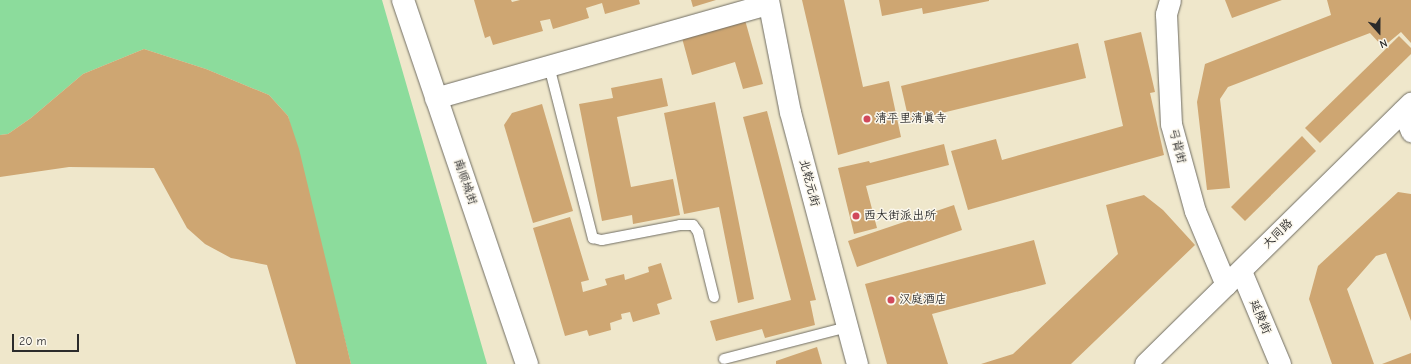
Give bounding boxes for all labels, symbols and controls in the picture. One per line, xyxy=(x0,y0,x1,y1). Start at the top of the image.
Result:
north arrow xyxy=(1359,12,1399,52)
text: N xyxy=(1378,36,1389,51)
place label: 清平里清真寺 xyxy=(875,112,947,126)
marker: 清平里清真寺 xyxy=(862,114,872,124)
street label: 弓背街 xyxy=(1165,127,1189,165)
street label: 南顺城街 xyxy=(450,157,480,207)
street label: 北乾元街 xyxy=(796,158,822,208)
place label: 西大街派出所 xyxy=(864,209,936,223)
marker: 西大街派出所 xyxy=(851,211,861,221)
street label: 大同路 xyxy=(1260,216,1296,252)
place label: 汉庭酒店 xyxy=(899,293,947,307)
marker: 汉庭酒店 xyxy=(886,295,896,305)
street label: 延陵街 xyxy=(1246,298,1274,336)
scale bar xyxy=(14,326,81,352)
text: 20 m xyxy=(19,334,47,348)

